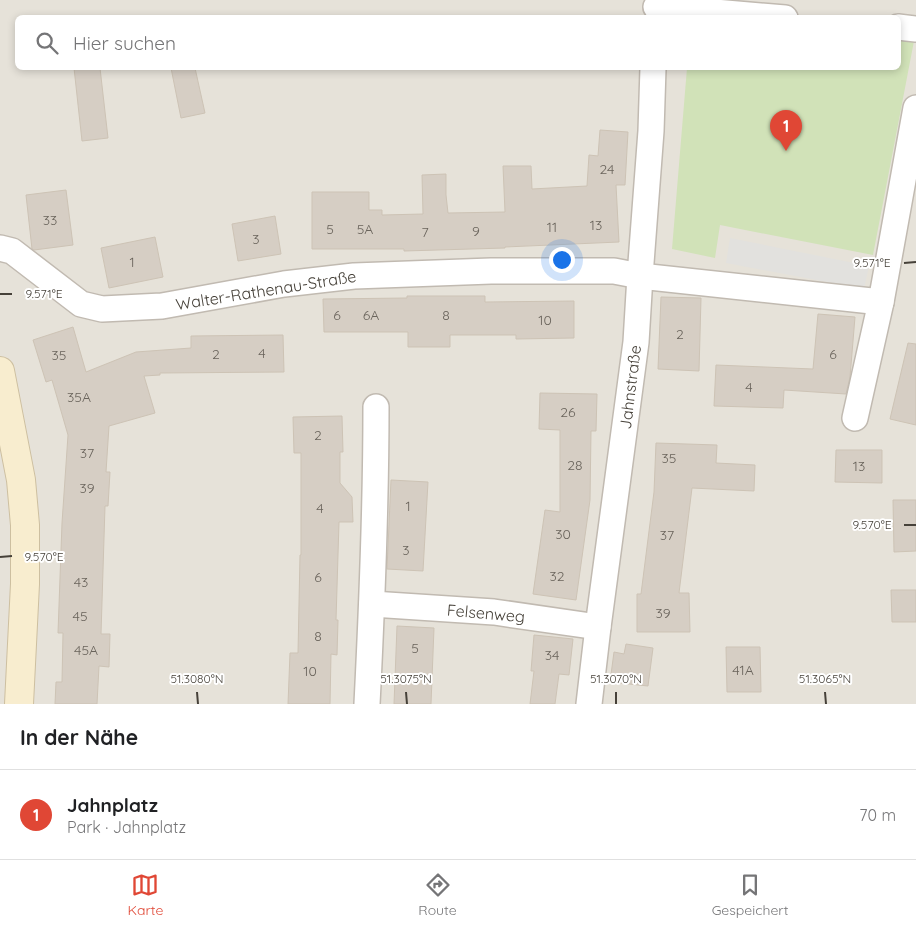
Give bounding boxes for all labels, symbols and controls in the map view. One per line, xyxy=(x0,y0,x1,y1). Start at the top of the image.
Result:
search box xyxy=(15,15,901,70)
icon: search xyxy=(33,29,61,57)
text: Hier suchen xyxy=(73,31,176,55)
pin: 1 xyxy=(770,110,802,151)
house number: 24 xyxy=(600,160,614,178)
house number: 33 xyxy=(43,211,57,229)
house number: 13 xyxy=(590,216,602,234)
house number: 11 xyxy=(547,218,557,236)
house number: 5 xyxy=(326,220,334,238)
house number: 5A xyxy=(357,220,373,238)
house number: 9 xyxy=(472,222,480,240)
house number: 7 xyxy=(421,223,429,241)
house number: 3 xyxy=(252,230,260,248)
your location xyxy=(549,247,575,273)
house number: 1 xyxy=(129,253,135,271)
text: 9.571°E xyxy=(854,255,891,270)
street label: Walter-Rathenau-Straße xyxy=(174,266,358,314)
text: 9.571°E xyxy=(26,286,63,301)
house number: 6 xyxy=(333,306,341,324)
house number: 6A xyxy=(363,306,379,324)
house number: 8 xyxy=(442,306,450,324)
house number: 10 xyxy=(538,311,552,329)
house number: 2 xyxy=(676,325,684,343)
house number: 4 xyxy=(258,344,266,362)
street label: Jahnstraße xyxy=(615,344,645,430)
house number: 2 xyxy=(212,345,220,363)
house number: 6 xyxy=(829,345,837,363)
house number: 35 xyxy=(52,346,66,364)
house number: 4 xyxy=(745,378,753,396)
house number: 35A xyxy=(67,388,91,406)
house number: 26 xyxy=(560,403,576,421)
house number: 2 xyxy=(314,426,322,444)
house number: 37 xyxy=(80,444,94,462)
house number: 35 xyxy=(662,449,676,467)
house number: 28 xyxy=(567,456,583,474)
house number: 13 xyxy=(853,457,865,475)
house number: 39 xyxy=(79,479,95,497)
house number: 1 xyxy=(405,497,411,515)
house number: 4 xyxy=(316,499,324,517)
text: 9.570°E xyxy=(852,517,892,532)
house number: 30 xyxy=(555,525,571,543)
house number: 37 xyxy=(660,526,674,544)
house number: 3 xyxy=(402,541,410,559)
text: 9.570°E xyxy=(24,549,64,564)
house number: 32 xyxy=(549,567,565,585)
house number: 6 xyxy=(314,568,322,586)
house number: 43 xyxy=(74,573,88,591)
street label: Felsenweg xyxy=(446,600,526,626)
house number: 39 xyxy=(655,604,671,622)
house number: 45 xyxy=(72,607,88,625)
house number: 8 xyxy=(314,627,322,645)
house number: 5 xyxy=(411,639,419,657)
house number: 45A xyxy=(74,641,98,659)
house number: 34 xyxy=(545,646,559,664)
house number: 41A xyxy=(732,661,754,679)
house number: 10 xyxy=(303,662,317,680)
text: 51.3080°N xyxy=(171,671,223,686)
text: 51.3075°N xyxy=(380,671,432,686)
text: 51.3070°N xyxy=(590,671,642,686)
text: 51.3065°N xyxy=(799,671,851,686)
text: In der Nähe xyxy=(20,724,138,750)
text: Jahnplatz xyxy=(67,793,158,817)
text: 1 xyxy=(33,805,39,825)
text: 70 m xyxy=(859,805,896,825)
text: Park · Jahnplatz xyxy=(67,817,186,837)
tab: Karte xyxy=(127,871,163,919)
tab: Route xyxy=(418,871,457,919)
tab: Gespeichert xyxy=(712,871,788,919)

